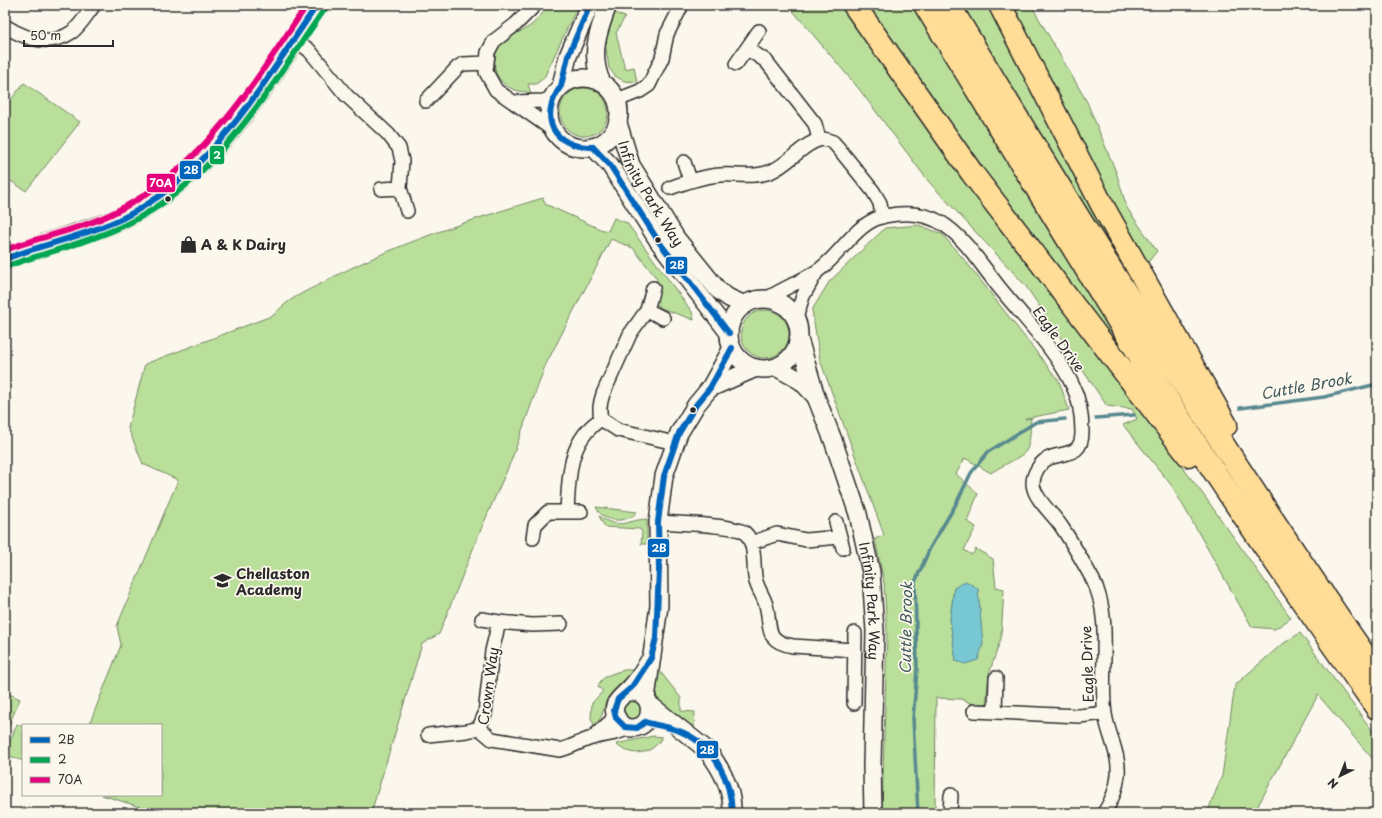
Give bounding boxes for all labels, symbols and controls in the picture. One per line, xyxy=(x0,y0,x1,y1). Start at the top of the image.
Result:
scale bar xyxy=(24,22,113,48)
text: 50 m xyxy=(30,26,61,44)
street label: Infinity Park Way xyxy=(613,138,689,251)
line badge: 2 xyxy=(209,145,225,165)
text: 2 xyxy=(213,146,221,163)
line badge: 2B xyxy=(179,160,202,180)
text: 2B xyxy=(183,161,199,178)
line badge: 70A xyxy=(146,173,176,193)
text: 70A xyxy=(150,174,173,191)
unlabelled marker xyxy=(163,194,173,204)
shop icon: A & K Dairy xyxy=(178,234,198,254)
place label: A & K Dairy xyxy=(201,234,286,255)
unlabelled marker xyxy=(653,235,663,245)
line badge: 2B xyxy=(665,256,688,275)
text: 2B xyxy=(669,256,685,273)
street label: Eagle Drive xyxy=(1028,302,1090,376)
water label: Cuttle Brook xyxy=(1259,365,1355,404)
unlabelled marker xyxy=(688,405,698,415)
line badge: 2B xyxy=(647,538,670,558)
text: 2B xyxy=(651,539,667,556)
street label: Infinity Park Way xyxy=(854,540,886,660)
place label: Chellaston Academy xyxy=(235,563,310,600)
school or university icon: Chellaston Academy xyxy=(213,571,233,591)
water label: Cuttle Brook xyxy=(893,580,917,674)
street label: Eagle Drive xyxy=(1075,625,1099,703)
street label: Crown Way xyxy=(472,645,504,727)
legend xyxy=(22,724,162,796)
text: 2B xyxy=(58,730,74,748)
line badge: 2B xyxy=(696,740,719,759)
text: 2B xyxy=(699,741,715,758)
text: 2 xyxy=(58,750,67,768)
north arrow xyxy=(1320,756,1360,796)
text: 70A xyxy=(58,770,82,788)
text: N xyxy=(1324,774,1342,793)

